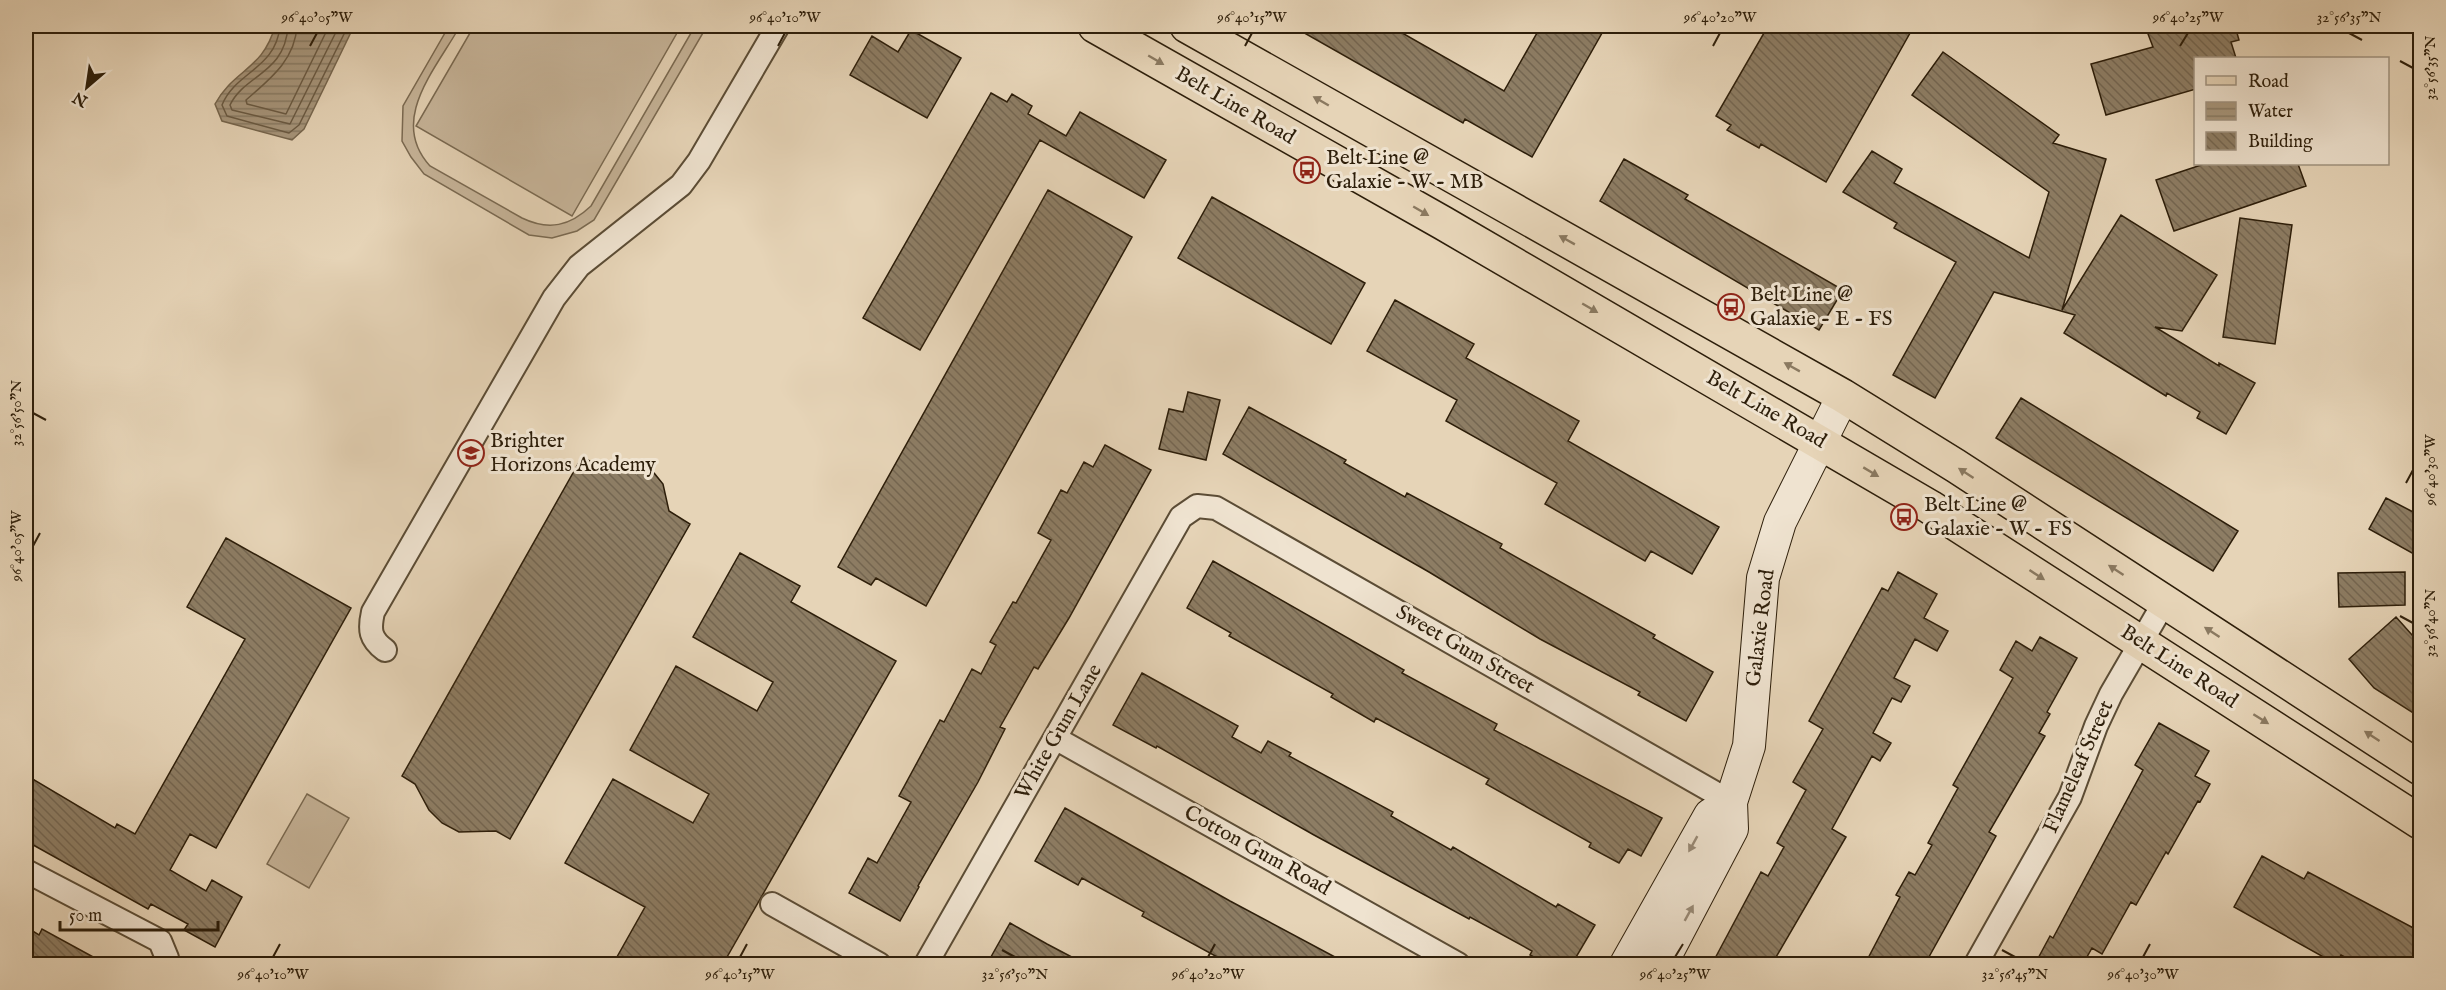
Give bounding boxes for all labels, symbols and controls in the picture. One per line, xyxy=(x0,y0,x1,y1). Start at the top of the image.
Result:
text: 96°40'05"W xyxy=(280,8,353,27)
text: 96°40'10"W xyxy=(748,8,821,27)
text: 96°40'15"W xyxy=(1216,8,1287,27)
text: 96°40'20"W xyxy=(1683,8,1757,27)
text: 96°40'25"W xyxy=(2152,8,2224,27)
text: 32°56'35"N xyxy=(2317,8,2381,27)
text: 32°56'35"N xyxy=(2421,36,2440,100)
one-way arrow xyxy=(1147,55,1164,65)
north arrow xyxy=(57,57,117,117)
legend xyxy=(2194,57,2389,165)
street label: Belt Line Road xyxy=(1170,61,1301,152)
text: Road xyxy=(2248,71,2289,94)
text: N xyxy=(70,86,92,111)
one-way arrow xyxy=(1312,96,1329,106)
text: Water xyxy=(2248,101,2293,124)
text: Building xyxy=(2248,131,2313,154)
place label: Belt Line @ Galaxie - W - MB xyxy=(1326,145,1484,196)
bus stop icon: Belt Line @ Galaxie - W - MB xyxy=(1292,155,1322,185)
one-way arrow xyxy=(1413,206,1430,216)
one-way arrow xyxy=(1559,235,1575,246)
place label: Belt Line @ Galaxie - E - FS xyxy=(1750,282,1892,333)
bus stop icon: Belt Line @ Galaxie - E - FS xyxy=(1716,292,1746,322)
one-way arrow xyxy=(1582,303,1598,314)
one-way arrow xyxy=(1783,362,1800,372)
street label: Belt Line Road xyxy=(1701,365,1832,456)
text: 32°56'50"N xyxy=(7,380,26,446)
place label: Brighter Horizons Academy xyxy=(490,428,657,479)
text: 96°40'30"W xyxy=(2421,434,2440,507)
school or university icon: Brighter Horizons Academy xyxy=(456,438,486,468)
one-way arrow xyxy=(1863,467,1879,478)
one-way arrow xyxy=(1958,467,1974,478)
place label: Belt Line @ Galaxie - W - FS xyxy=(1924,492,2072,543)
bus stop icon: Belt Line @ Galaxie - W - FS xyxy=(1889,502,1919,532)
text: 96°40'05"W xyxy=(7,510,26,583)
one-way arrow xyxy=(2108,564,2124,575)
street label: Galaxie Road xyxy=(1740,567,1782,688)
one-way arrow xyxy=(2028,569,2045,580)
text: 32°56'40"N xyxy=(2421,589,2440,657)
street label: Sweet Gum Street xyxy=(1391,599,1539,701)
street label: Belt Line Road xyxy=(2115,619,2243,715)
one-way arrow xyxy=(2203,626,2220,637)
street label: White Gum Lane xyxy=(1009,659,1109,805)
street label: Flameleaf Street xyxy=(2038,696,2120,838)
one-way arrow xyxy=(2253,713,2269,724)
one-way arrow xyxy=(2364,730,2380,742)
street label: Cotton Gum Road xyxy=(1179,800,1336,903)
one-way arrow xyxy=(1689,835,1699,852)
scale bar xyxy=(60,894,218,932)
one-way arrow xyxy=(1684,904,1694,921)
text: 50 m xyxy=(69,905,102,928)
text: 96°40'10"W xyxy=(236,965,309,984)
text: 96°40'15"W xyxy=(704,965,775,984)
text: 32°56'50"N xyxy=(982,965,1048,984)
text: 96°40'20"W xyxy=(1171,965,1245,984)
text: 96°40'25"W xyxy=(1639,965,1711,984)
text: 32°56'45"N xyxy=(1982,965,2048,984)
text: 96°40'30"W xyxy=(2106,965,2179,984)

